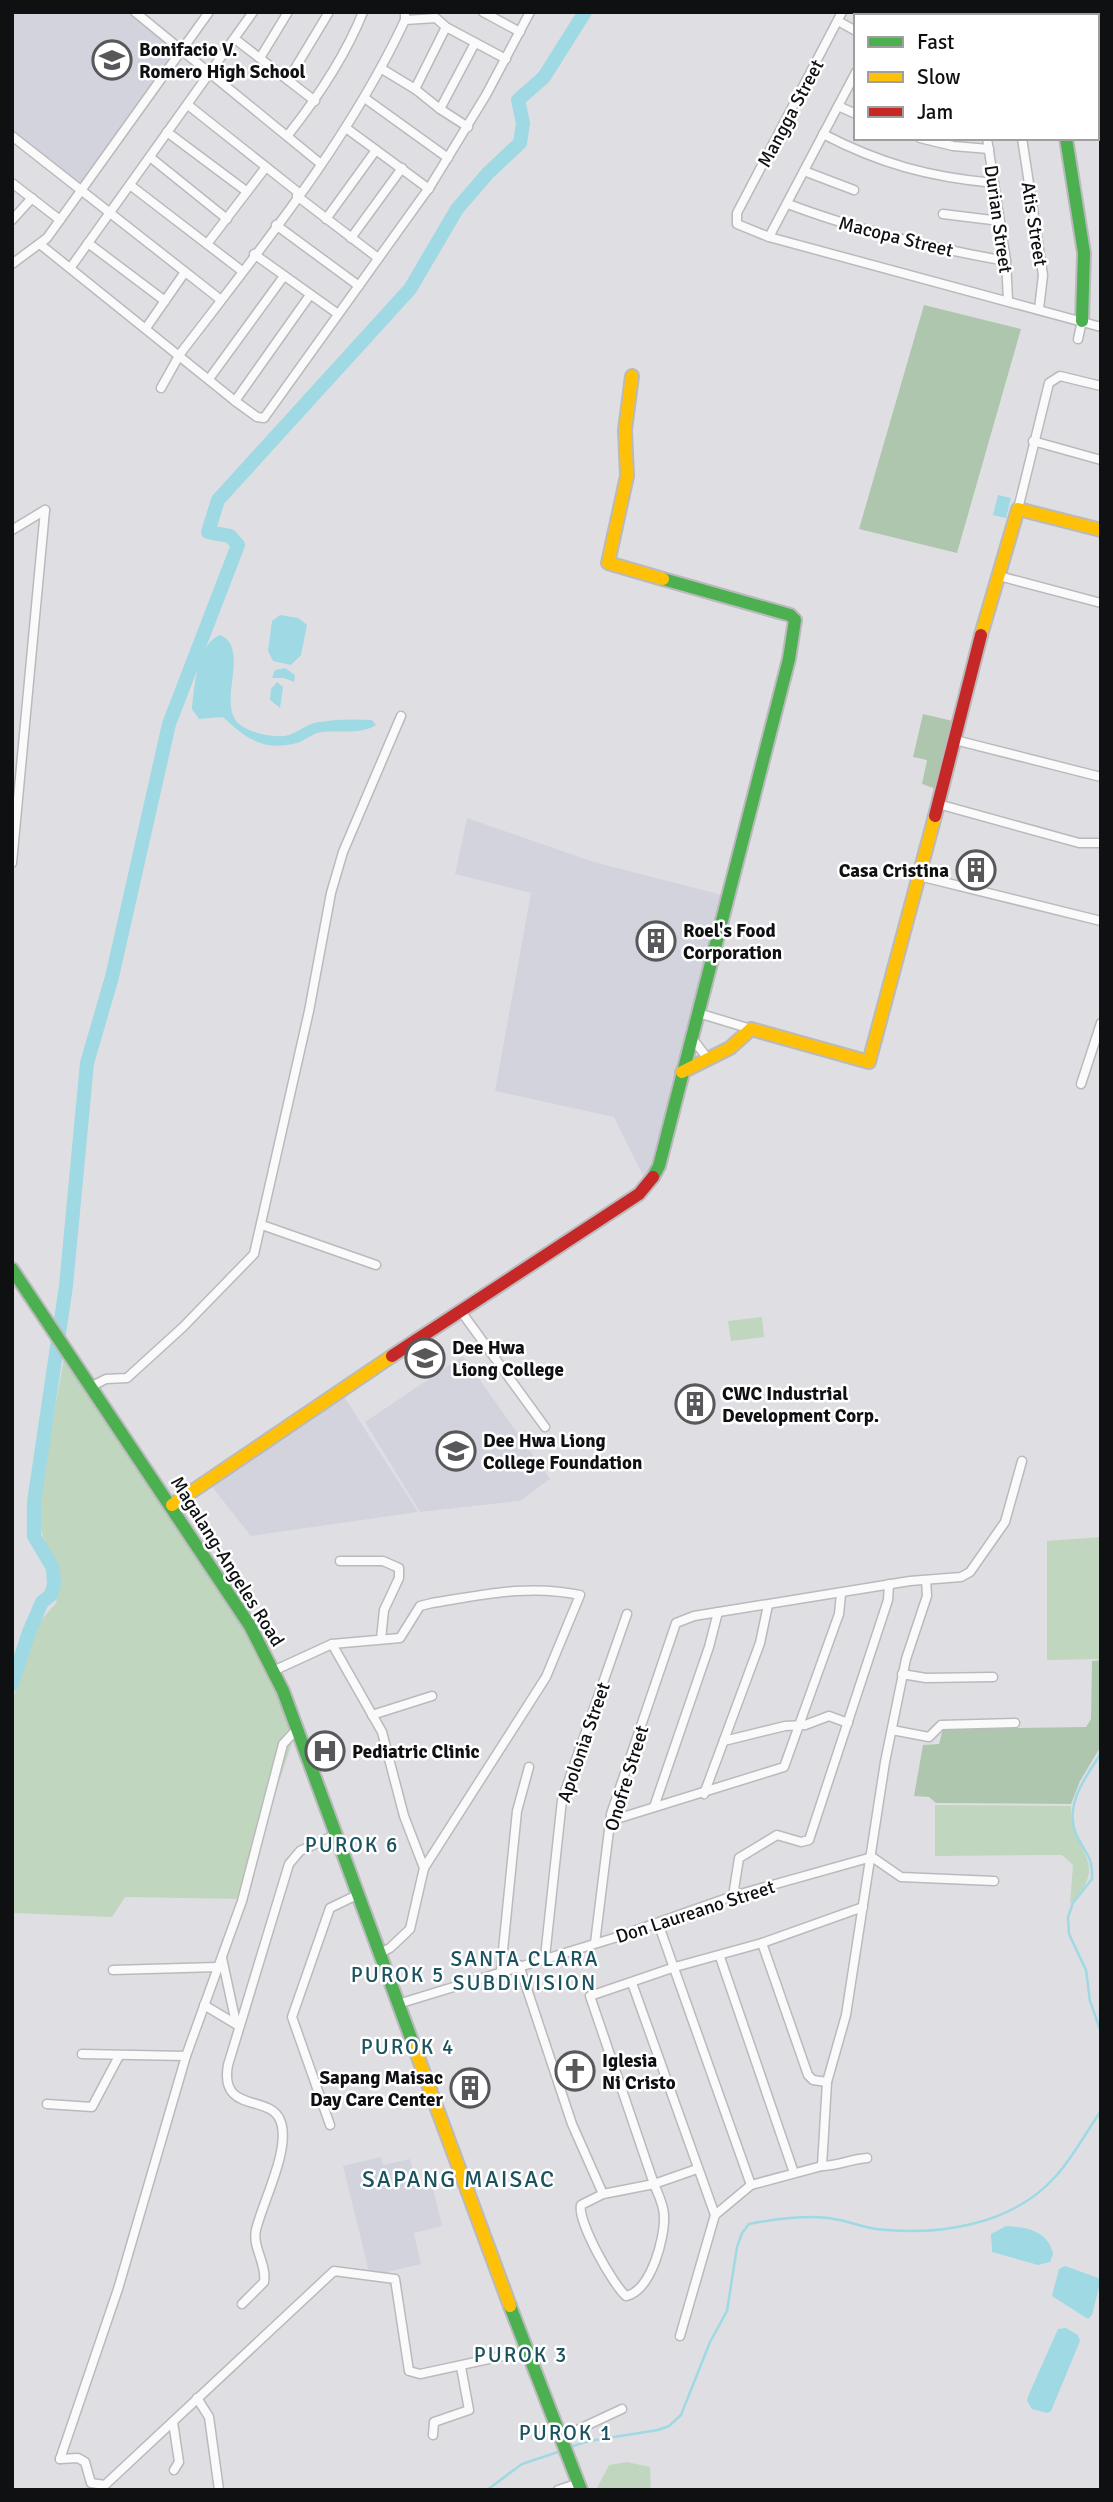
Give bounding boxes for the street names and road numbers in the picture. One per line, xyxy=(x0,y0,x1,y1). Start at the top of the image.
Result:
street label: Mangga Street xyxy=(752,55,830,172)
street label: Durian Street xyxy=(979,164,1018,275)
street label: Atis Street xyxy=(1015,180,1053,268)
street label: Macopa Street xyxy=(836,211,956,263)
street label: Magalang-Angeles Road xyxy=(165,1472,289,1651)
street label: Apolonia Street xyxy=(552,1679,616,1806)
street label: Onofre Street xyxy=(600,1722,654,1834)
street label: Don Laureano Street xyxy=(613,1875,778,1949)

